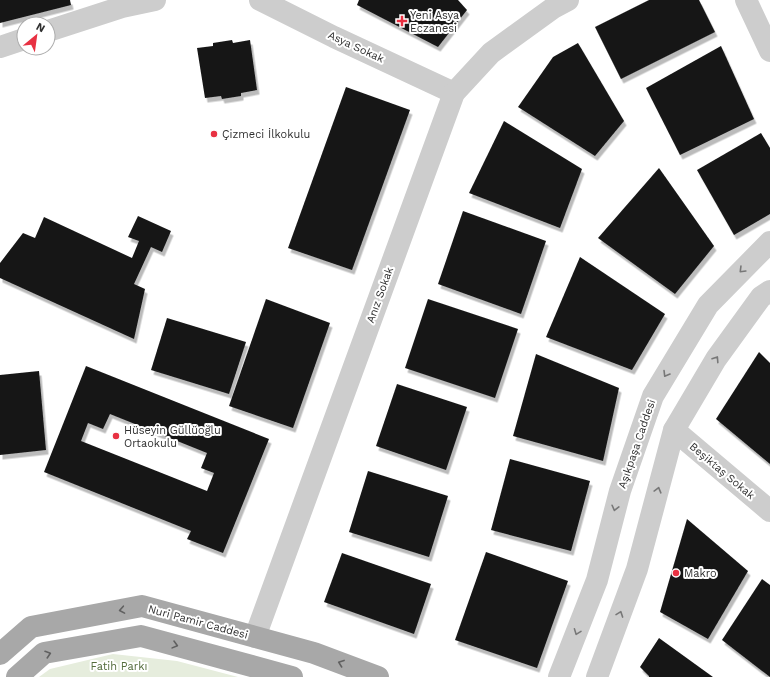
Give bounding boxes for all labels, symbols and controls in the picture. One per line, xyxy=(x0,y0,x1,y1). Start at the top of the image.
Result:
place label: Yeni Asya Eczanesi xyxy=(410,9,459,35)
north arrow xyxy=(16,16,56,56)
marker: Yeni Asya Eczanesi xyxy=(397,16,407,26)
text: N xyxy=(34,20,47,35)
street label: Asya Sokak xyxy=(326,28,386,66)
place label: Çizmeci İlkokulu xyxy=(222,127,310,141)
marker: Çizmeci İlkokulu xyxy=(209,129,219,139)
street label: Anız Sokak xyxy=(364,265,396,325)
one-way arrow xyxy=(740,265,747,273)
one-way arrow xyxy=(711,357,718,364)
one-way arrow xyxy=(664,370,671,377)
street label: Aşıkpaşa Caddesi xyxy=(616,398,658,490)
place label: Hüseyin Güllüoğlu Ortaokulu xyxy=(124,424,221,450)
marker: Hüseyin Güllüoğlu Ortaokulu xyxy=(111,431,121,441)
street label: Beşiktaş Sokak xyxy=(687,440,757,502)
one-way arrow xyxy=(653,487,662,494)
one-way arrow xyxy=(612,505,620,512)
place label: Makro xyxy=(684,567,717,580)
marker: Makro xyxy=(671,568,681,578)
street label: Nuri Pamir Caddesi xyxy=(147,602,249,642)
one-way arrow xyxy=(119,605,125,614)
one-way arrow xyxy=(616,611,624,618)
one-way arrow xyxy=(573,629,581,636)
one-way arrow xyxy=(171,640,178,649)
one-way arrow xyxy=(44,650,51,659)
park label: Fatih Parkı xyxy=(91,660,147,673)
one-way arrow xyxy=(338,660,345,668)

